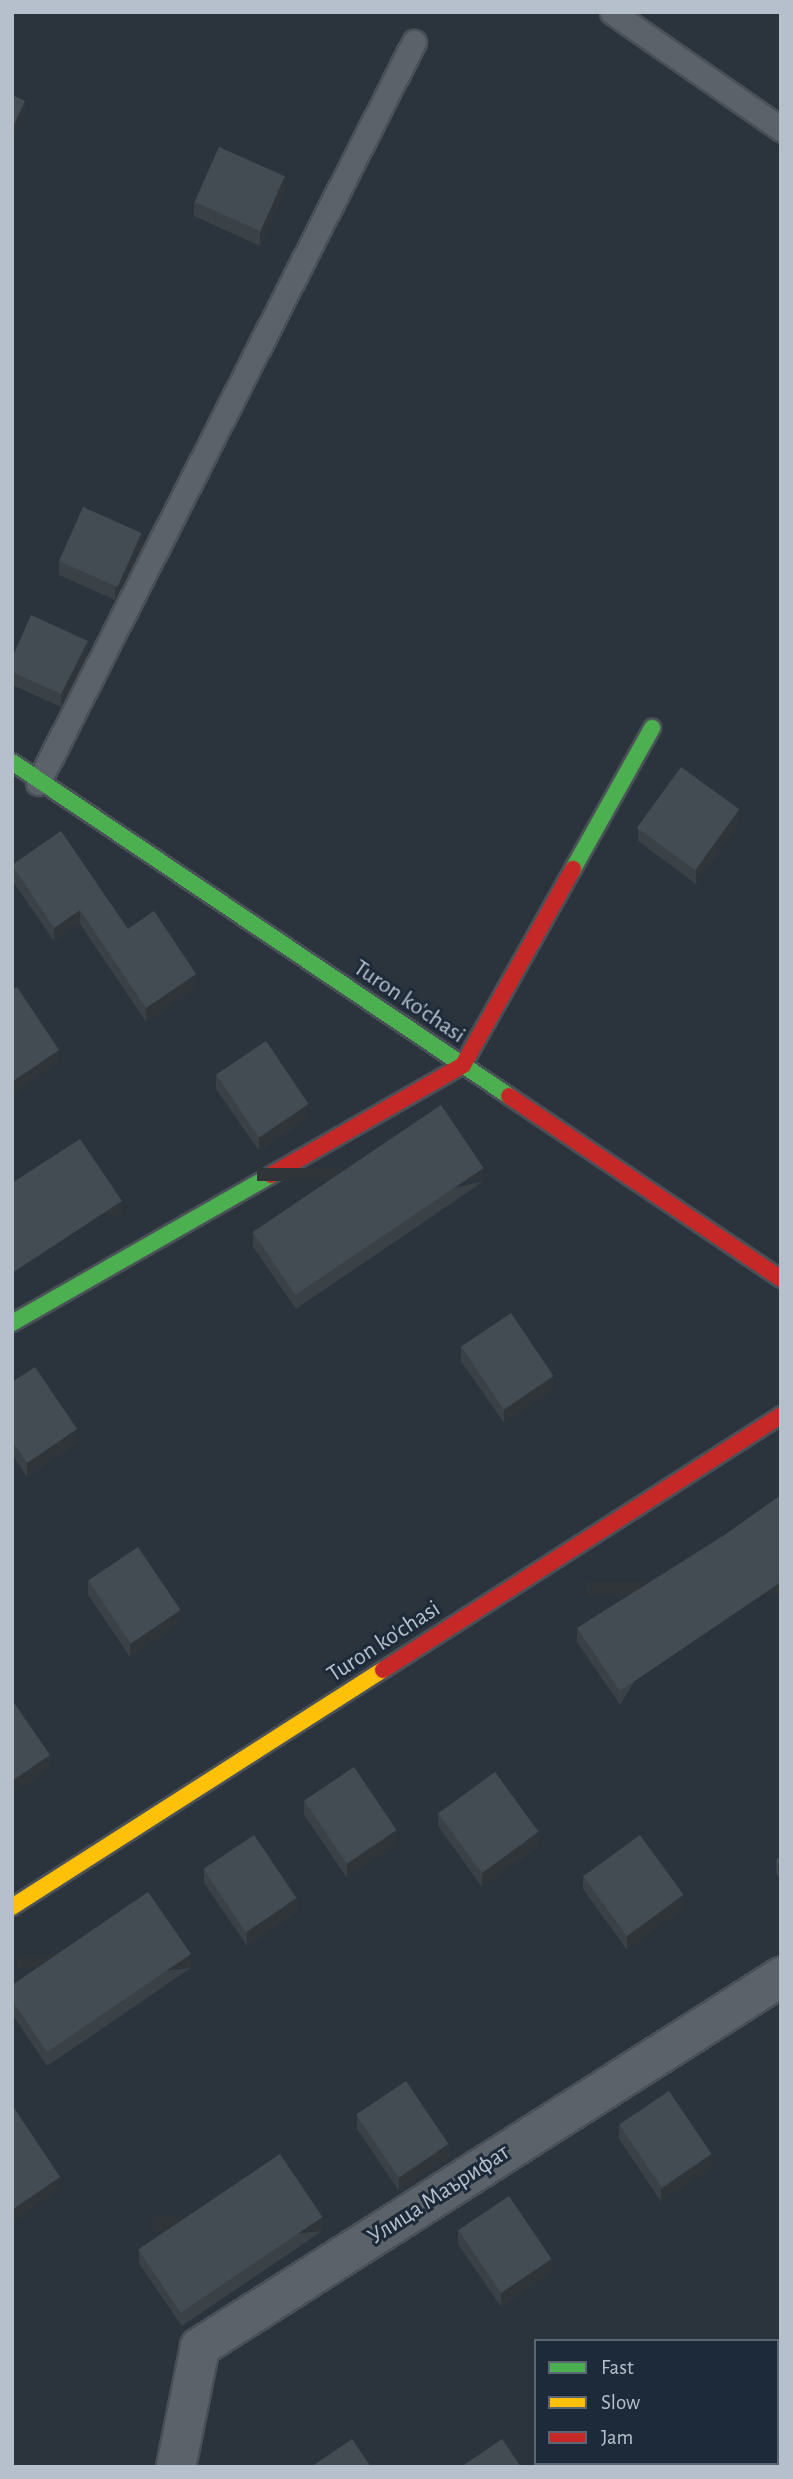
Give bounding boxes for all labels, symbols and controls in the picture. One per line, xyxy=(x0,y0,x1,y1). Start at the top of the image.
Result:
street label: Turon ko'chasi xyxy=(347,954,471,1050)
street label: Turon ko'chasi xyxy=(322,1595,446,1689)
street label: Улица Маърифат xyxy=(363,2138,515,2252)
legend xyxy=(534,2339,779,2465)
text: Fast xyxy=(601,2357,634,2378)
text: Slow xyxy=(601,2392,640,2413)
text: Jam xyxy=(601,2427,633,2448)

